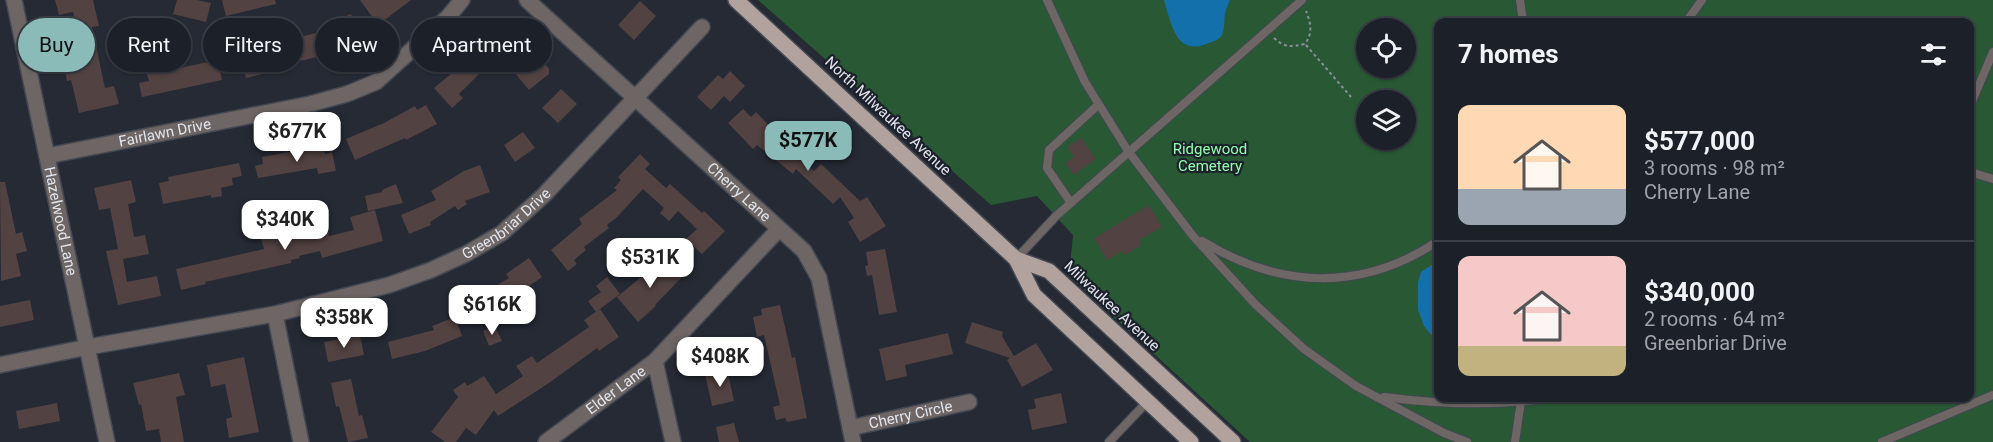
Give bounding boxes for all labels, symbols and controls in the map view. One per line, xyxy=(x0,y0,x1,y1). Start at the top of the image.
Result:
chip: Buy xyxy=(18,18,95,72)
chip: Rent xyxy=(107,18,191,72)
chip: Filters xyxy=(203,18,303,72)
chip: New xyxy=(315,18,399,72)
chip: Apartment xyxy=(411,18,552,72)
map controls xyxy=(1356,18,1416,150)
button: locate xyxy=(1356,18,1416,78)
icon: filters xyxy=(1917,38,1950,71)
text: 7 homes xyxy=(1458,39,1559,69)
street label: North Milwaukee Avenue xyxy=(821,53,955,179)
button: layers xyxy=(1356,90,1416,150)
pin: $677K xyxy=(255,112,339,163)
street label: Fairlawn Drive xyxy=(117,115,213,151)
text: $677K xyxy=(268,119,326,143)
pin: $577K xyxy=(766,121,850,172)
text: $577,000 xyxy=(1644,126,1755,156)
text: $577K xyxy=(779,128,837,152)
icon: home xyxy=(1506,129,1578,201)
park label: Ridgewood Cemetery xyxy=(1173,140,1247,175)
text: 3 rooms · 98 m² xyxy=(1644,156,1785,180)
street label: Cherry Lane xyxy=(703,159,775,225)
street label: Hazelwood Lane xyxy=(40,165,81,277)
text: Cherry Lane xyxy=(1644,180,1750,204)
street label: Greenbriar Drive xyxy=(459,184,555,263)
pin: $340K xyxy=(243,200,327,251)
text: $340K xyxy=(256,207,314,231)
pin: $531K xyxy=(608,238,692,289)
text: $531K xyxy=(621,245,679,269)
street label: Milwaukee Avenue xyxy=(1060,257,1164,355)
text: $340,000 xyxy=(1644,277,1755,307)
icon: home xyxy=(1506,280,1578,352)
pin: $616K xyxy=(450,285,534,336)
text: $616K xyxy=(463,292,521,316)
pin: $358K xyxy=(302,298,386,349)
text: $358K xyxy=(315,305,373,329)
text: 2 rooms · 64 m² xyxy=(1644,307,1785,331)
text: Greenbriar Drive xyxy=(1644,331,1787,355)
pin: $408K xyxy=(678,337,762,388)
text: $408K xyxy=(691,344,749,368)
street label: Elder Lane xyxy=(582,362,649,418)
street label: Cherry Circle xyxy=(867,397,954,433)

